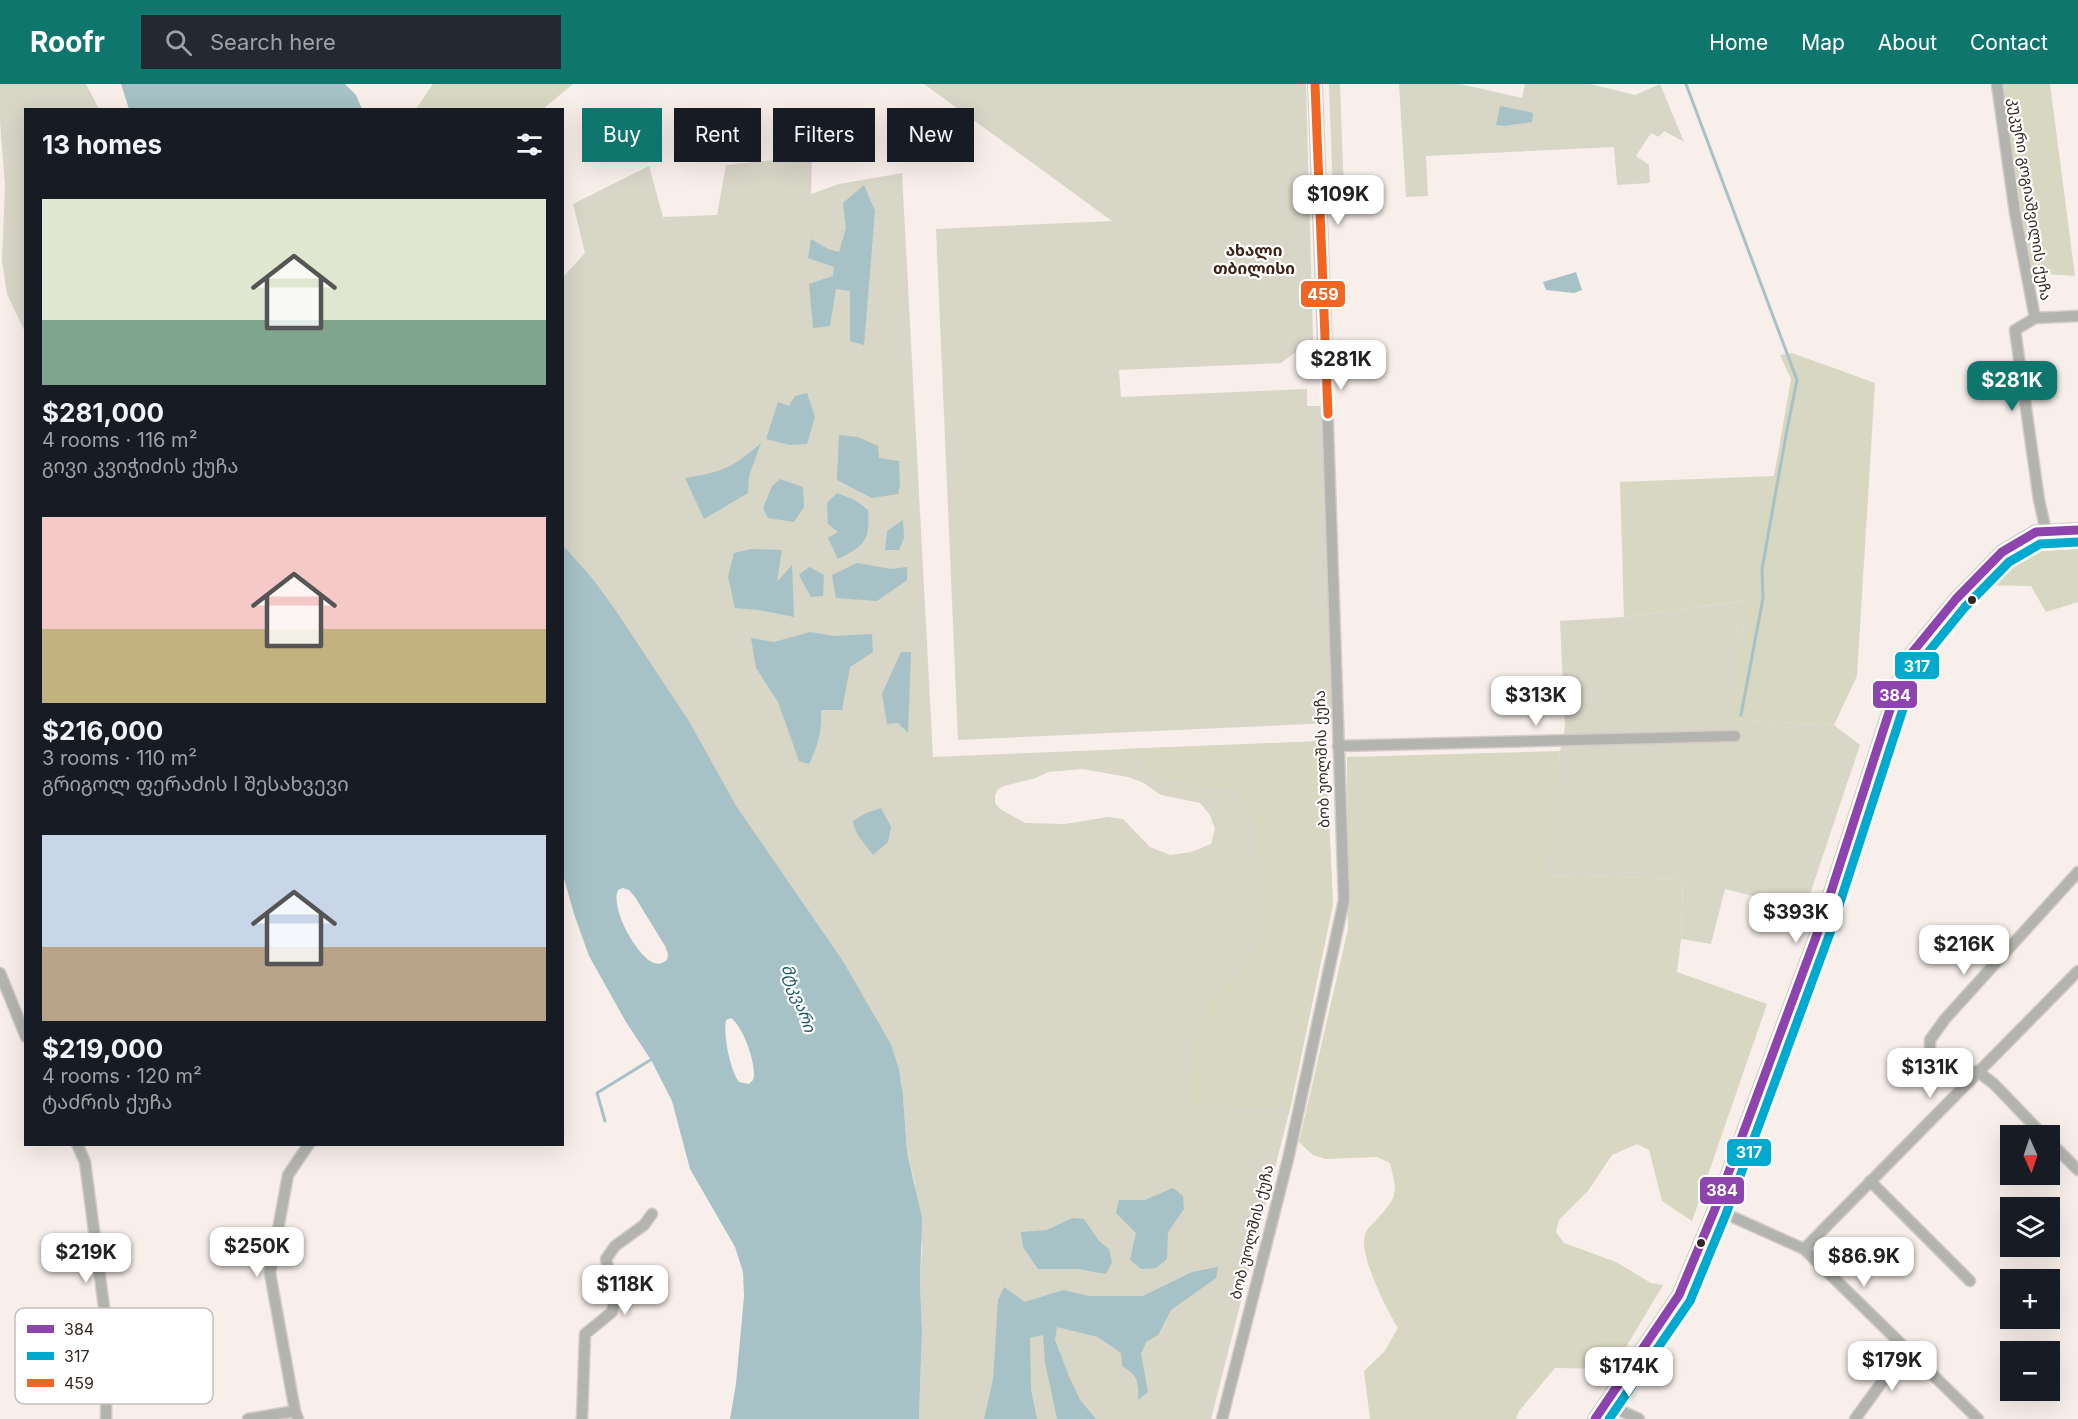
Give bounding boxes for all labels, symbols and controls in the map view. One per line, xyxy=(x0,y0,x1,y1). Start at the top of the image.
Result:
search box xyxy=(141,15,561,69)
text: Roofr xyxy=(30,25,105,59)
icon: search xyxy=(162,26,195,59)
text: Search here xyxy=(210,29,336,55)
text: Home xyxy=(1709,30,1768,55)
text: Map xyxy=(1801,30,1845,55)
text: About xyxy=(1878,30,1937,55)
text: Contact xyxy=(1970,30,2048,55)
street label: კუკური გოგიაშვილის ქუჩა xyxy=(2005,96,2056,302)
chip: Buy xyxy=(582,108,662,162)
chip: Rent xyxy=(674,108,761,162)
chip: Filters xyxy=(773,108,875,162)
chip: New xyxy=(887,108,974,162)
icon: filters xyxy=(513,128,546,161)
text: 13 homes xyxy=(42,129,162,160)
pin: $109K xyxy=(1296,175,1380,226)
text: $109K xyxy=(1307,182,1369,206)
icon: home xyxy=(240,238,348,346)
district label: ახალი თბილისი xyxy=(1213,240,1295,279)
line badge: 459 xyxy=(1300,280,1346,308)
text: 459 xyxy=(1307,284,1339,304)
pin: $281K xyxy=(1299,340,1383,391)
text: $281K xyxy=(1310,347,1372,371)
pin: $281K xyxy=(1970,361,2054,412)
text: $281K xyxy=(1981,368,2043,392)
text: $281,000 xyxy=(42,397,164,428)
text: 4 rooms · 116 m² xyxy=(42,428,197,452)
text: გივი კვიჭიძის ქუჩა xyxy=(42,454,238,478)
icon: home xyxy=(240,556,348,664)
unlabelled marker xyxy=(1966,594,1978,606)
line badge: 317 xyxy=(1894,651,1940,680)
text: 317 xyxy=(1904,656,1930,676)
pin: $313K xyxy=(1494,676,1578,727)
line badge: 384 xyxy=(1872,680,1918,709)
text: $313K xyxy=(1505,683,1567,707)
text: 384 xyxy=(1879,685,1911,705)
street label: ბობ უოლშის ქუჩა xyxy=(1310,690,1333,828)
text: $216,000 xyxy=(42,715,163,746)
text: 3 rooms · 110 m² xyxy=(42,746,197,770)
text: გრიგოლ ფერაძის I შესახვევი xyxy=(42,772,349,796)
icon: home xyxy=(240,874,348,982)
pin: $393K xyxy=(1754,893,1838,944)
text: $393K xyxy=(1763,900,1829,924)
pin: $216K xyxy=(1922,925,2006,976)
text: $216K xyxy=(1933,932,1995,956)
water label: მტკვარი xyxy=(778,961,821,1035)
text: $219,000 xyxy=(42,1033,163,1064)
pin: $131K xyxy=(1888,1048,1972,1099)
text: $131K xyxy=(1901,1055,1959,1079)
text: 4 rooms · 120 m² xyxy=(42,1064,202,1088)
text: ტაძრის ქუჩა xyxy=(42,1090,172,1114)
north arrow xyxy=(2000,1125,2060,1185)
map controls xyxy=(2000,1125,2060,1401)
line badge: 317 xyxy=(1726,1138,1772,1167)
text: 317 xyxy=(1736,1142,1762,1162)
street label: ბობ უოლშის ქუჩა xyxy=(1226,1163,1277,1301)
line badge: 384 xyxy=(1699,1176,1745,1205)
text: 384 xyxy=(1706,1180,1738,1200)
button: layers xyxy=(2000,1197,2060,1257)
pin: $250K xyxy=(215,1227,299,1278)
pin: $219K xyxy=(44,1233,128,1284)
text: $250K xyxy=(224,1234,290,1258)
unlabelled marker xyxy=(1695,1237,1707,1249)
pin: $86.9K xyxy=(1815,1237,1913,1288)
text: $219K xyxy=(55,1240,117,1264)
text: $86.9K xyxy=(1828,1244,1900,1268)
pin: $118K xyxy=(583,1265,667,1316)
button: + xyxy=(2000,1269,2060,1329)
text: $118K xyxy=(596,1272,654,1296)
legend xyxy=(15,1308,213,1404)
text: 384 xyxy=(64,1319,94,1339)
pin: $179K xyxy=(1850,1341,1934,1392)
button: − xyxy=(2000,1341,2060,1401)
text: 317 xyxy=(64,1346,89,1366)
pin: $174K xyxy=(1587,1347,1671,1398)
text: $179K xyxy=(1862,1348,1922,1372)
text: $174K xyxy=(1599,1354,1659,1378)
text: 459 xyxy=(64,1373,94,1393)

